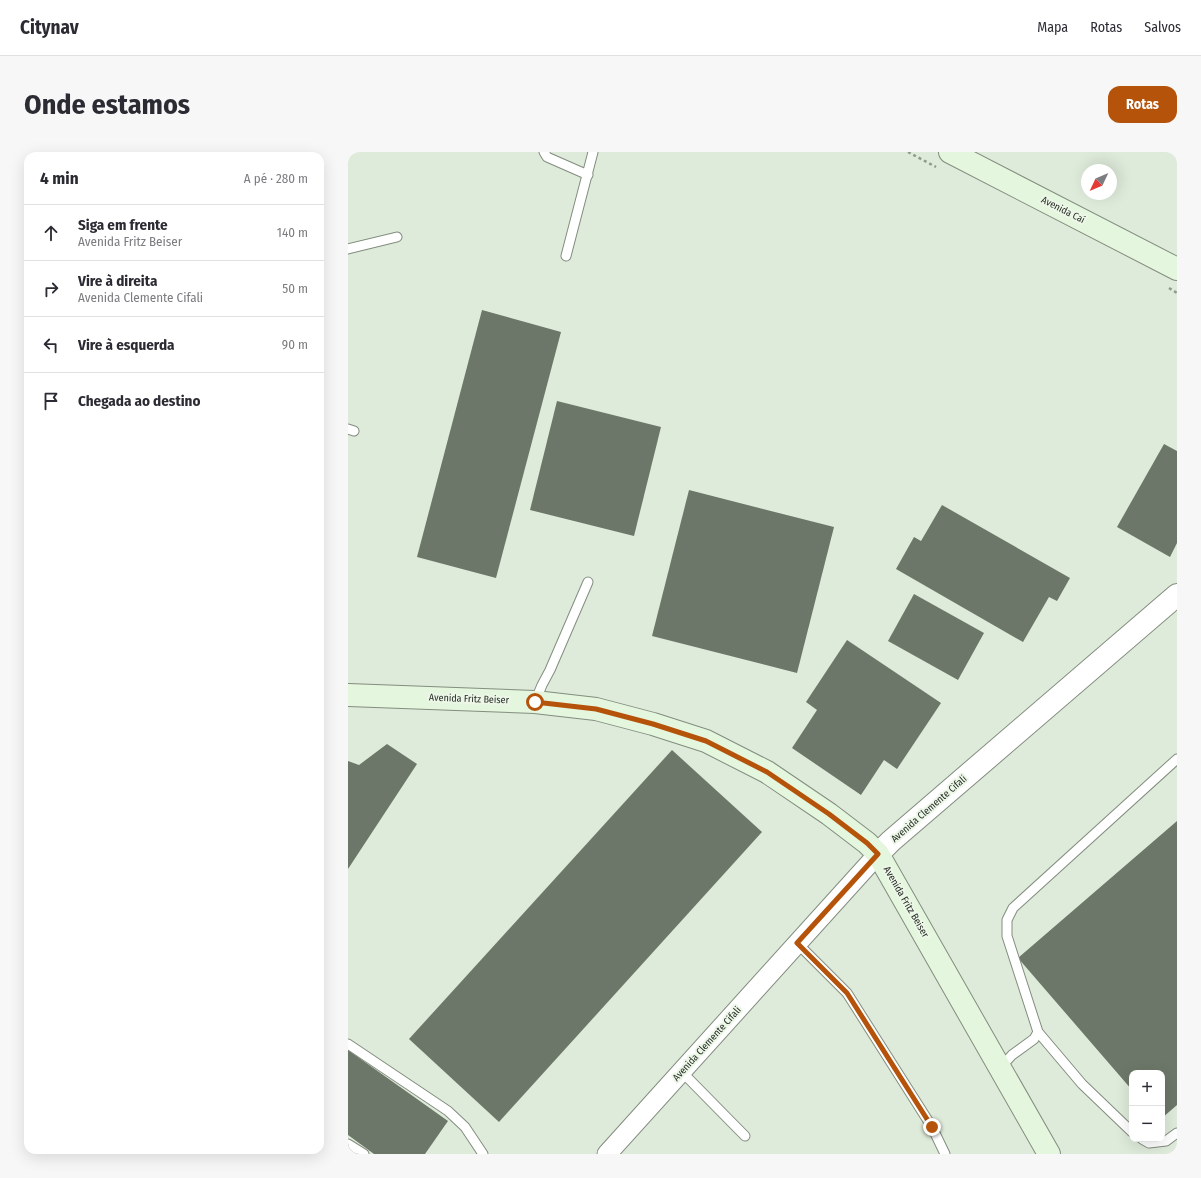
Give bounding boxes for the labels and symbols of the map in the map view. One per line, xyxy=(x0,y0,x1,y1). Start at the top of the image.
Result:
north arrow xyxy=(1081,164,1117,200)
street label: Avenida Caí xyxy=(1039,193,1088,226)
street label: Avenida Fritz Beiser xyxy=(429,692,510,706)
route start xyxy=(526,693,544,711)
street label: Avenida Clemente Cifali xyxy=(889,773,969,845)
street label: Avenida Fritz Beiser xyxy=(881,864,932,940)
street label: Avenida Clemente Cifali xyxy=(670,1004,744,1084)
route end xyxy=(923,1118,941,1136)

